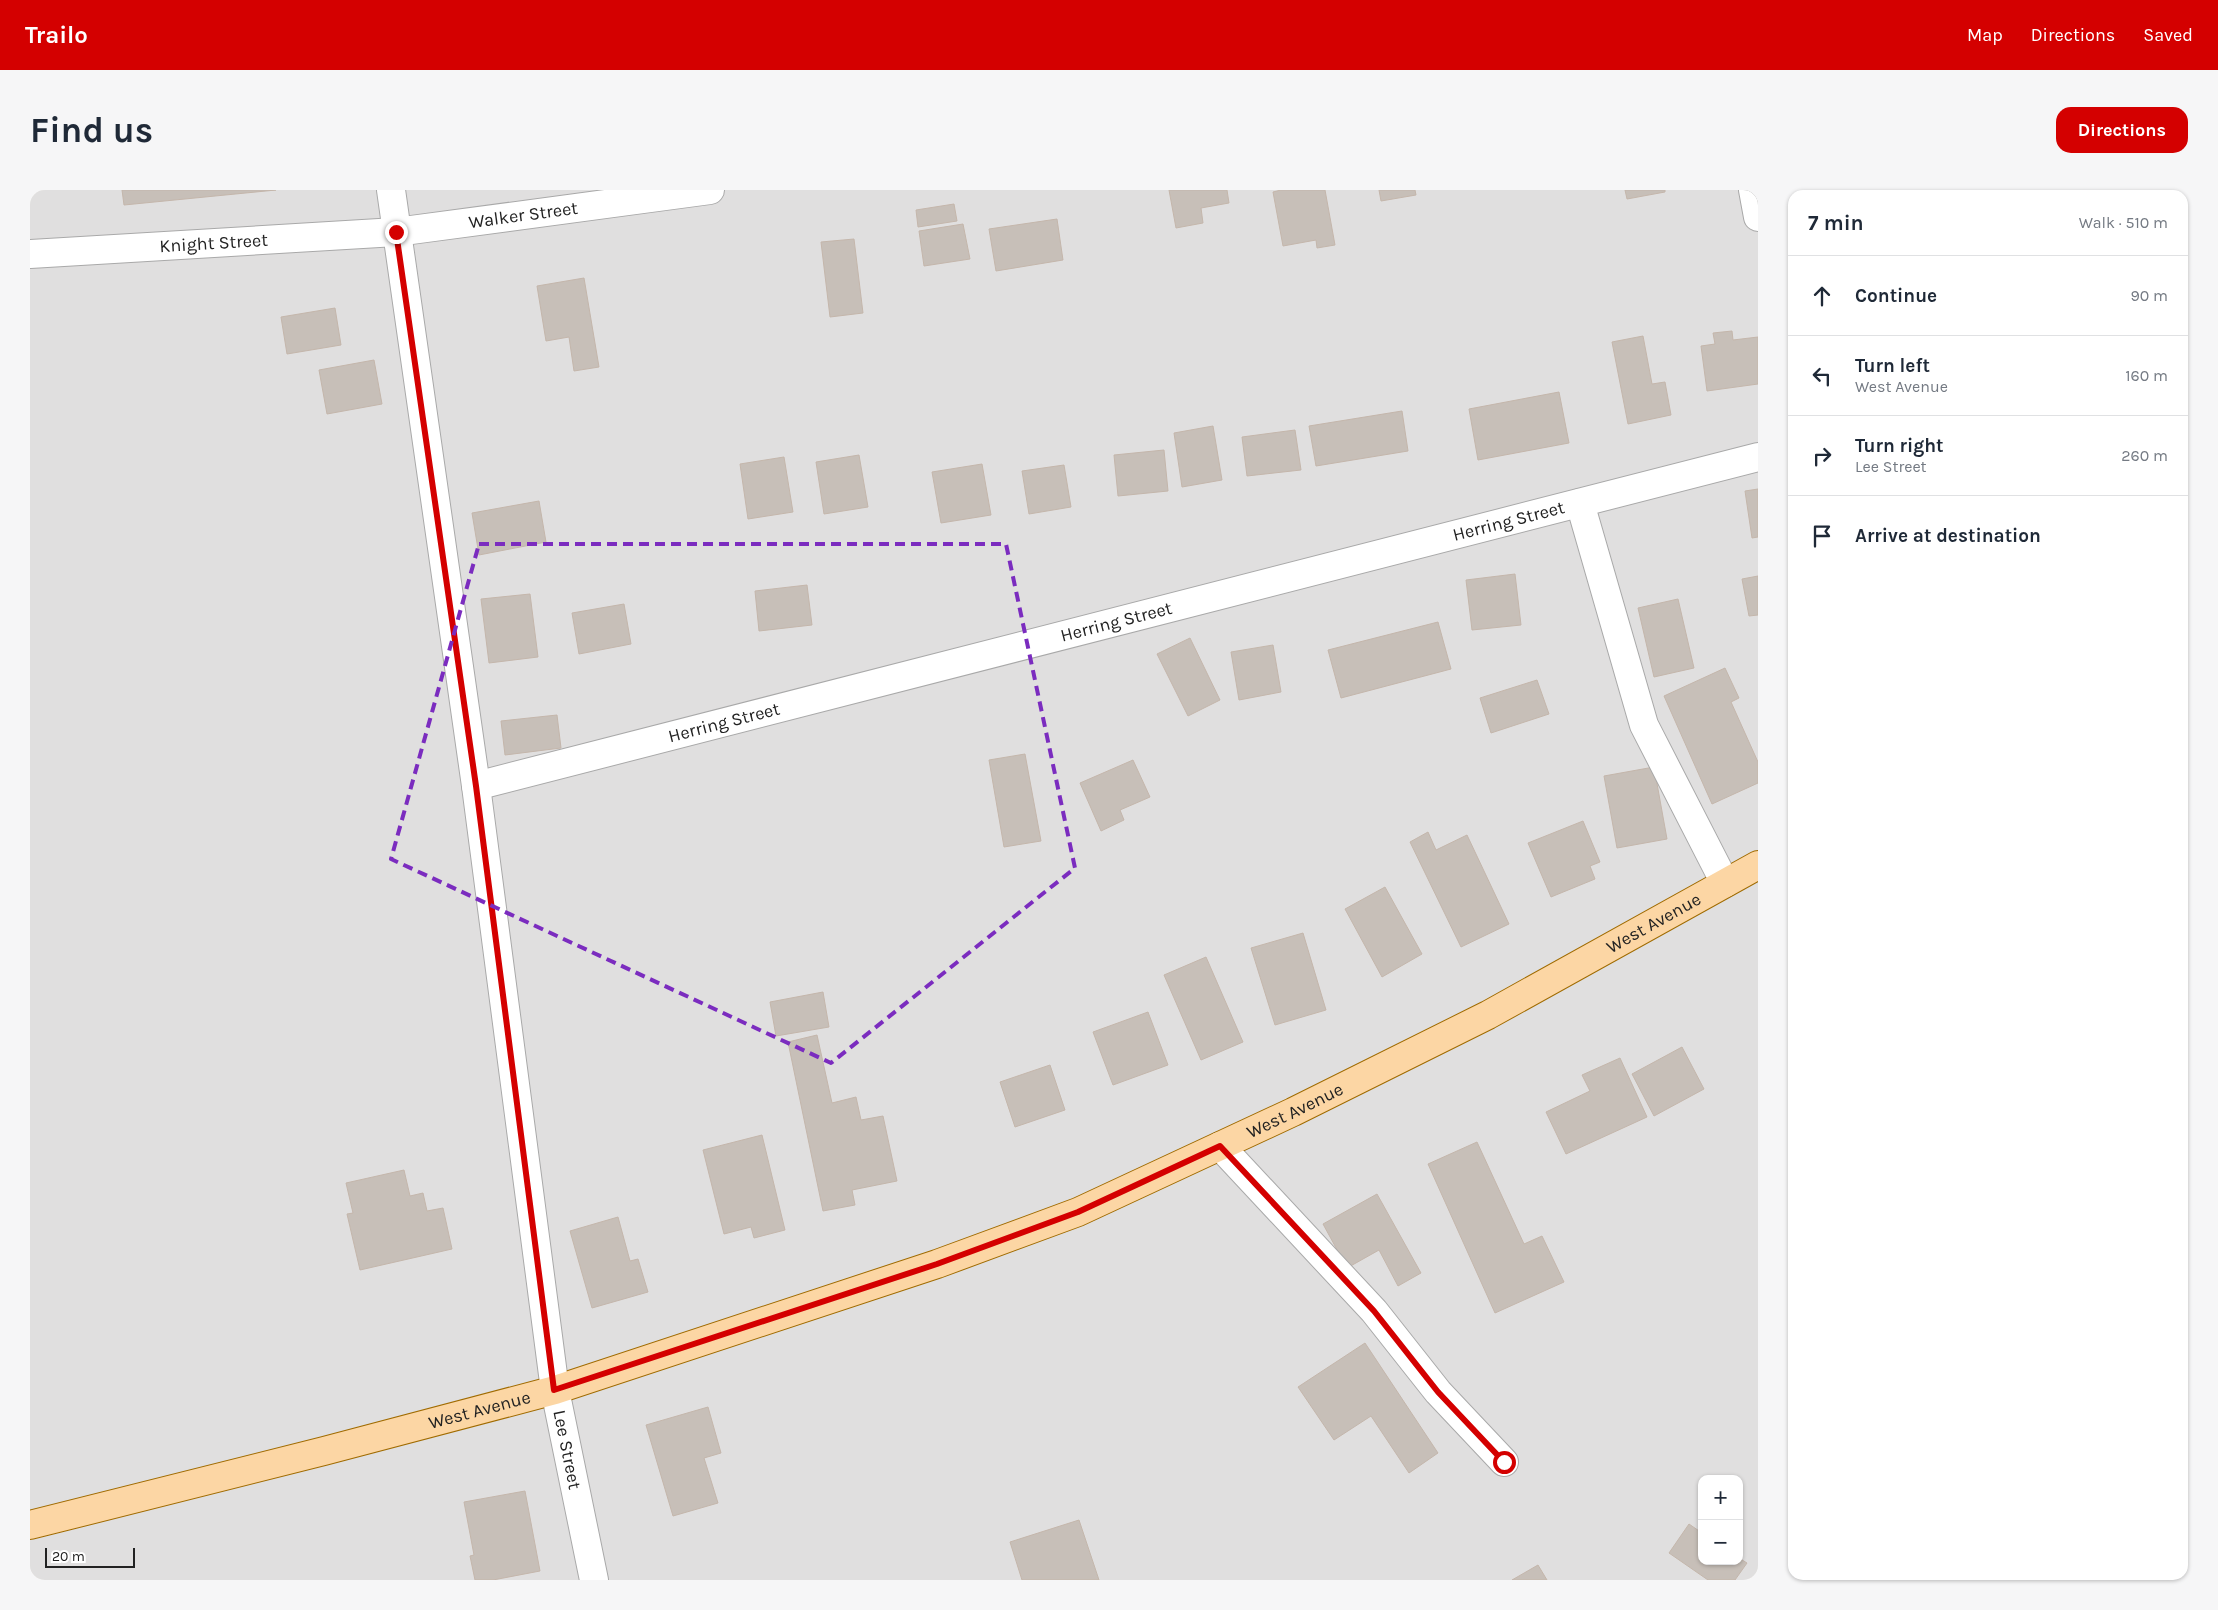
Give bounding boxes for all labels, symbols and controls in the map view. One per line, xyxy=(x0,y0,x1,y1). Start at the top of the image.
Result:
text: Trailo xyxy=(25,21,88,49)
text: Map xyxy=(1967,24,2003,46)
text: Directions xyxy=(2031,24,2115,46)
text: Saved xyxy=(2143,24,2193,46)
button: Directions xyxy=(2056,107,2188,153)
text: Find us xyxy=(30,110,153,151)
street label: Walker Street xyxy=(467,197,579,233)
text: 7 min xyxy=(1808,211,1864,235)
text: Walk · 510 m xyxy=(2079,213,2168,232)
route end xyxy=(385,221,408,244)
street label: Knight Street xyxy=(159,229,269,257)
icon: ahead xyxy=(1808,282,1836,310)
text: Continue xyxy=(1855,285,1937,307)
text: 90 m xyxy=(2130,286,2168,305)
text: Turn left xyxy=(1855,355,1930,377)
icon: left xyxy=(1808,362,1836,390)
text: 160 m xyxy=(2125,366,2168,385)
text: West Avenue xyxy=(1855,377,1948,396)
text: Turn right xyxy=(1855,435,1944,457)
icon: right xyxy=(1808,442,1836,470)
text: 260 m xyxy=(2121,446,2168,465)
text: Lee Street xyxy=(1855,457,1927,476)
street label: Herring Street xyxy=(1450,496,1567,546)
icon: arrive xyxy=(1808,522,1836,550)
text: Arrive at destination xyxy=(1855,525,2041,547)
street label: Herring Street xyxy=(1058,597,1175,647)
street label: Herring Street xyxy=(666,697,782,747)
street label: West Avenue xyxy=(1603,888,1705,958)
street label: West Avenue xyxy=(1243,1078,1347,1143)
street label: West Avenue xyxy=(426,1386,533,1434)
street label: Lee Street xyxy=(548,1408,586,1492)
route start xyxy=(1493,1451,1516,1474)
map controls xyxy=(1698,1475,1743,1565)
button: + xyxy=(1698,1475,1743,1520)
button: − xyxy=(1698,1520,1743,1565)
scale bar xyxy=(45,1545,135,1568)
text: 20 m xyxy=(52,1548,85,1565)

